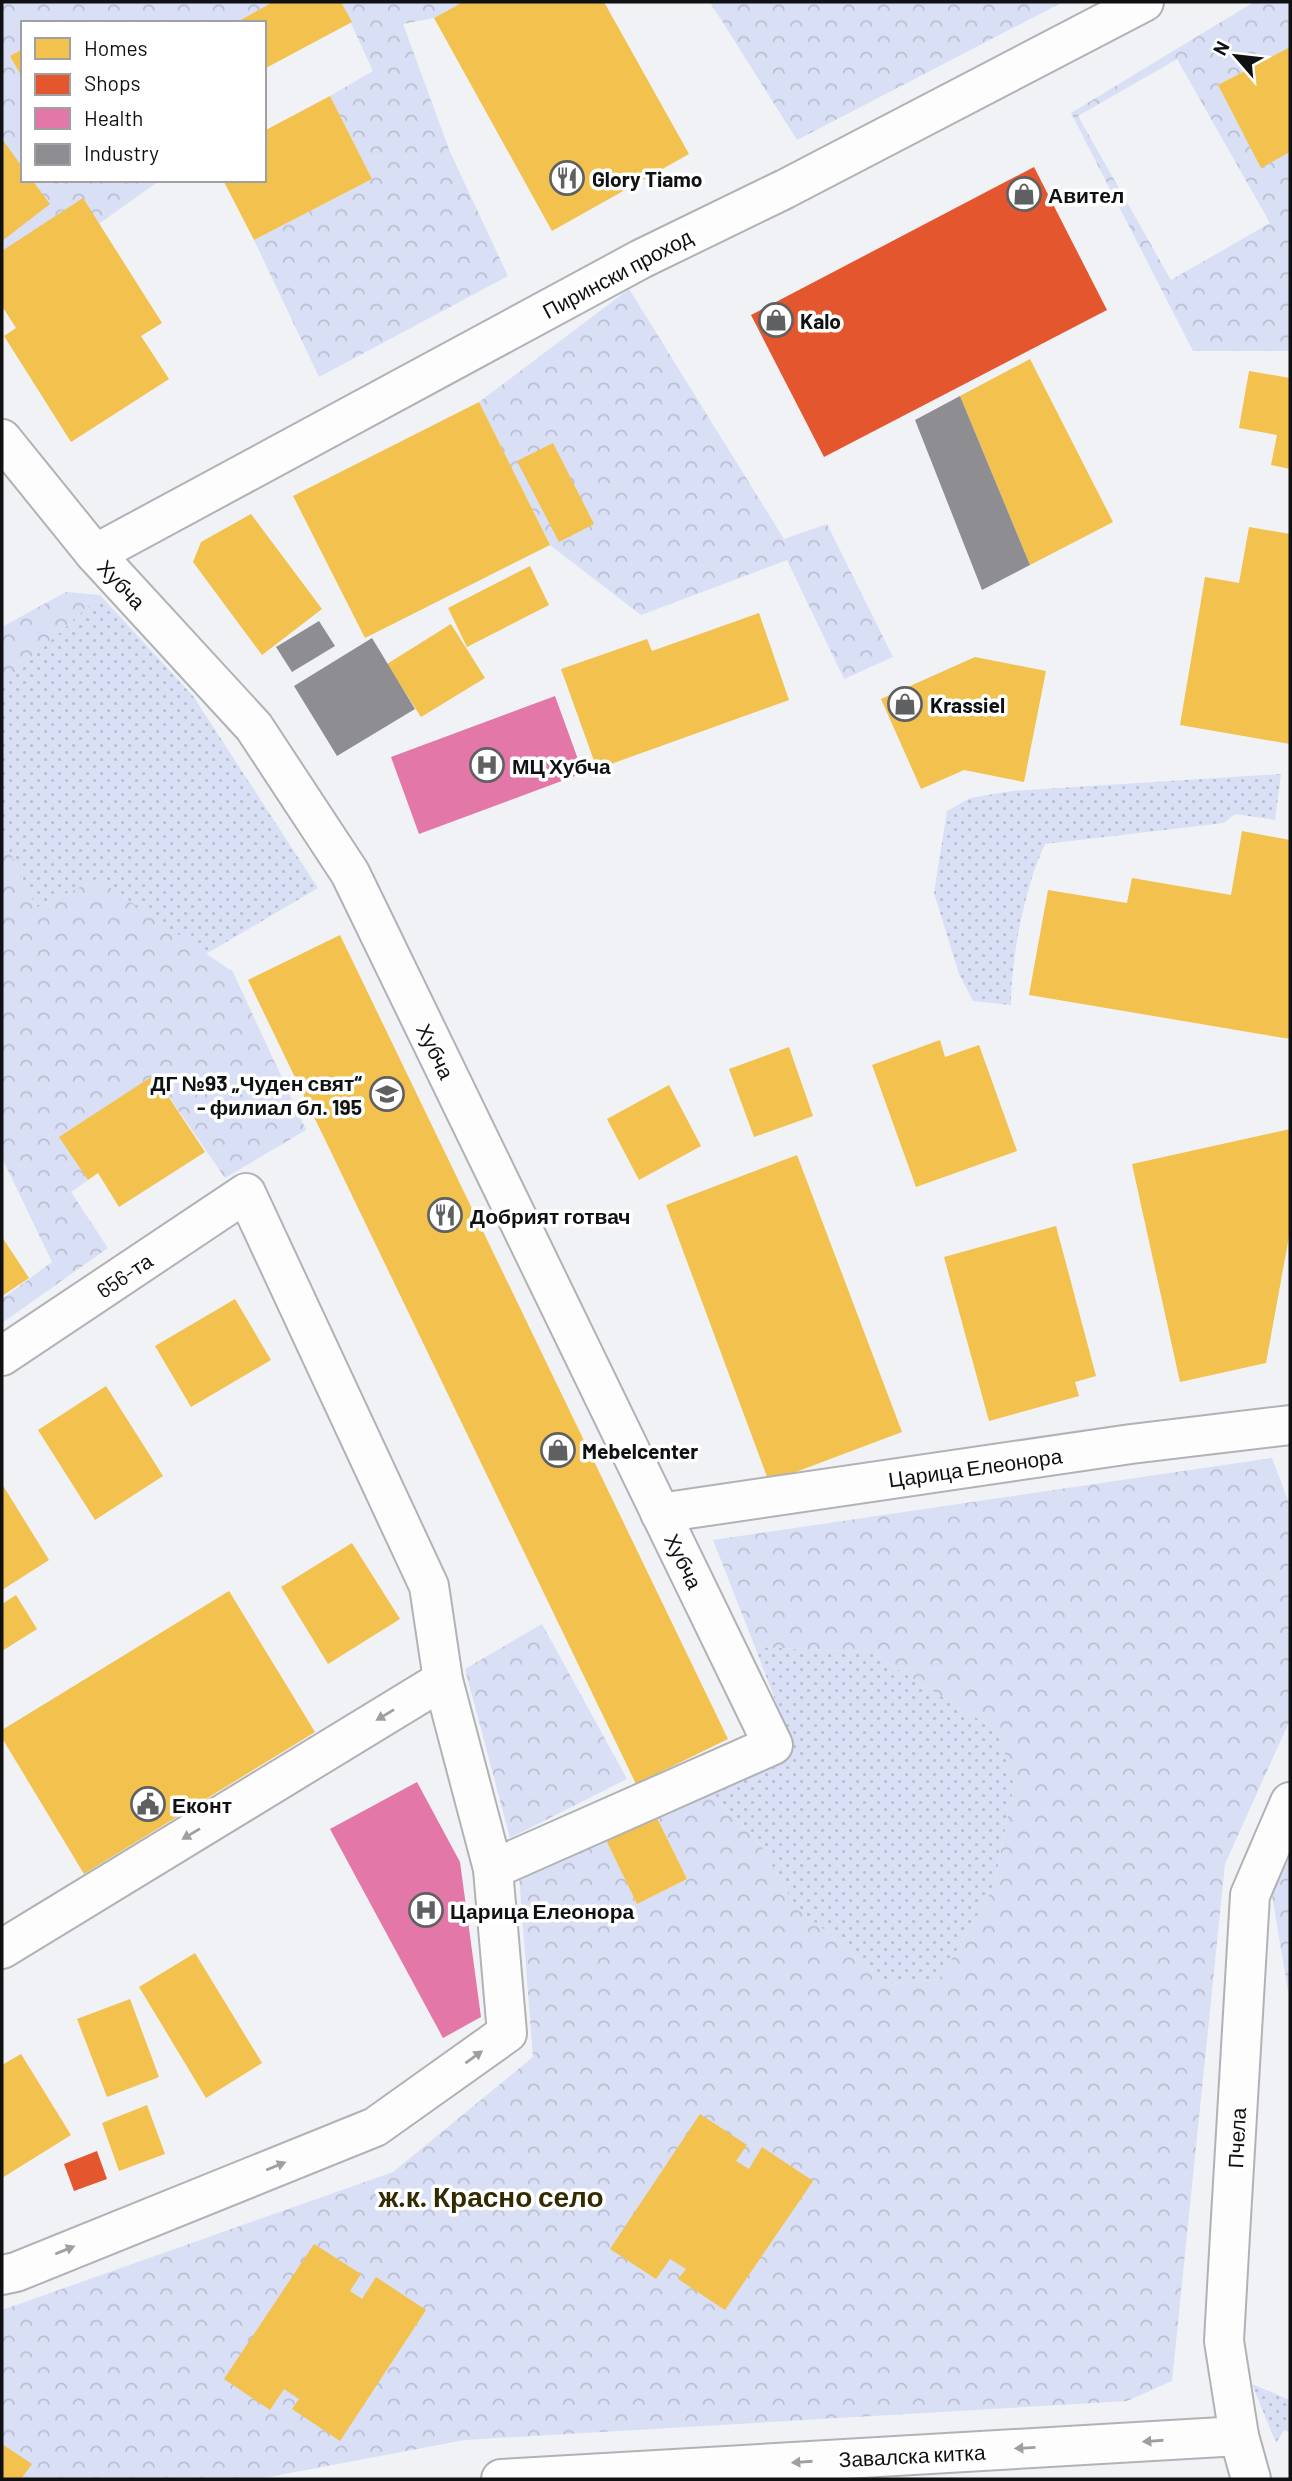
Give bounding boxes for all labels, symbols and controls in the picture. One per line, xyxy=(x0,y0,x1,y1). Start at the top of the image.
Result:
legend xyxy=(21,21,266,182)
north arrow xyxy=(1201,21,1271,91)
text: Homes xyxy=(84,35,148,60)
text: N xyxy=(1207,37,1234,59)
text: Shops xyxy=(84,70,141,95)
text: Health xyxy=(84,105,143,130)
text: Industry xyxy=(84,140,159,165)
restaurant icon: Glory Tiamo xyxy=(548,159,586,197)
place label: Glory Tiamo xyxy=(592,166,703,191)
shop icon: Авител xyxy=(1005,175,1043,213)
place label: Авител xyxy=(1048,182,1124,207)
street label: Пирински проход xyxy=(538,223,696,323)
shop icon: Kalo xyxy=(757,301,795,339)
place label: Kalo xyxy=(800,308,841,333)
street label: Хубча xyxy=(93,554,151,614)
shop icon: Krassiel xyxy=(886,685,924,723)
place label: Krassiel xyxy=(930,692,1005,717)
hospital icon: МЦ Хубча xyxy=(468,746,506,784)
place label: МЦ Хубча xyxy=(512,753,611,778)
street label: Хубча xyxy=(412,1019,460,1083)
place label: ДГ №93 „Чуден свят“ - филиал бл. 195 xyxy=(151,1070,362,1119)
school or university icon: ДГ №93 „Чуден свят“ - филиал бл. 195 xyxy=(368,1075,406,1113)
restaurant icon: Добрият готвач xyxy=(426,1196,464,1234)
place label: Добрият готвач xyxy=(470,1203,631,1228)
street label: 656-та xyxy=(91,1247,157,1303)
shop icon: Mebelcenter xyxy=(539,1431,577,1469)
place label: Mebelcenter xyxy=(582,1438,698,1463)
street label: Царица Елеонора xyxy=(886,1442,1064,1492)
street label: Хубча xyxy=(660,1529,708,1593)
one-way arrow xyxy=(376,1709,395,1722)
public building icon: Еконт xyxy=(129,1785,167,1823)
place label: Еконт xyxy=(172,1792,232,1817)
one-way arrow xyxy=(181,1827,200,1840)
hospital icon: Царица Елеонора xyxy=(407,1891,445,1929)
place label: Царица Елеонора xyxy=(450,1898,634,1923)
one-way arrow xyxy=(465,2050,483,2064)
street label: Пчела xyxy=(1222,2107,1250,2169)
one-way arrow xyxy=(266,2161,287,2172)
district label: ж.к. Красно село xyxy=(377,2179,604,2213)
one-way arrow xyxy=(55,2245,76,2256)
one-way arrow xyxy=(1142,2436,1164,2447)
street label: Завалска китка xyxy=(838,2439,986,2471)
one-way arrow xyxy=(1014,2443,1036,2454)
one-way arrow xyxy=(791,2456,813,2467)

